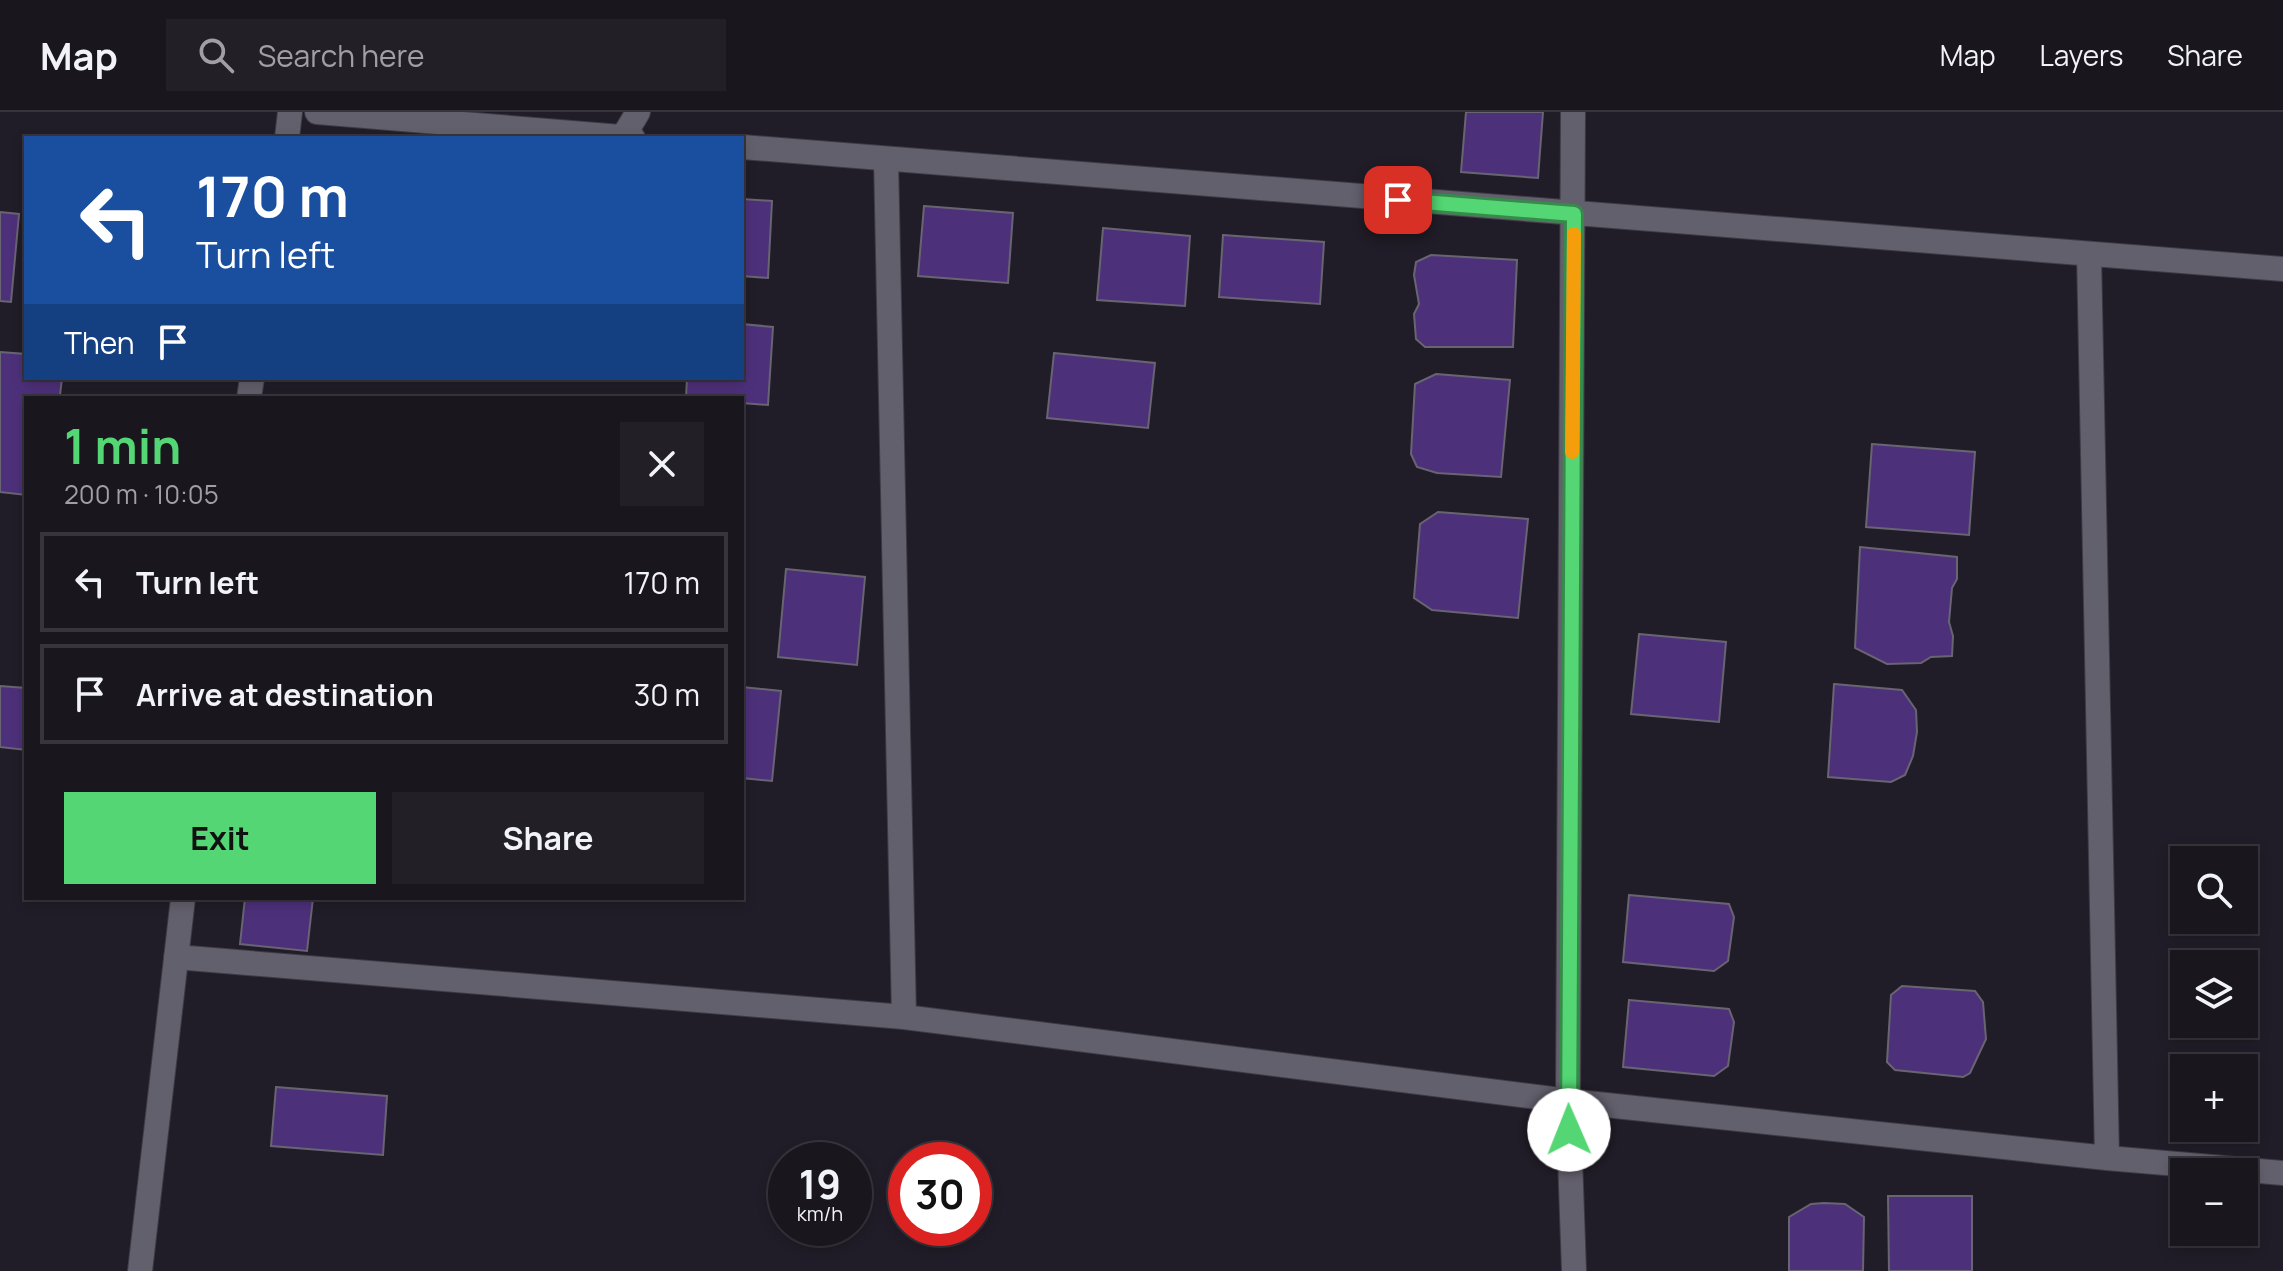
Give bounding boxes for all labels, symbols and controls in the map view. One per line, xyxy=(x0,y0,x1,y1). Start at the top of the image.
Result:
search box xyxy=(166,19,726,91)
text: Map xyxy=(40,29,118,81)
icon: search xyxy=(194,33,238,77)
text: Search here xyxy=(258,35,425,76)
text: Map xyxy=(1940,36,1996,74)
text: Layers xyxy=(2040,36,2123,74)
text: Share xyxy=(2167,36,2243,74)
text: 170 m xyxy=(196,157,349,234)
pin xyxy=(1364,166,1432,234)
icon: left xyxy=(64,168,168,272)
icon: arrive xyxy=(1376,178,1420,222)
text: Turn left xyxy=(196,230,335,279)
icon: arrive xyxy=(151,320,195,364)
text: Then xyxy=(64,322,135,363)
text: 1 min xyxy=(64,413,181,478)
button: close xyxy=(620,422,704,506)
text: 200 m · 10:05 xyxy=(64,476,219,512)
icon: left xyxy=(68,560,112,604)
text: Turn left xyxy=(136,562,259,603)
text: 170 m xyxy=(623,562,700,603)
icon: arrive xyxy=(68,672,112,716)
text: Arrive at destination xyxy=(136,674,434,715)
text: 30 m xyxy=(634,674,700,715)
button: Exit xyxy=(64,792,376,884)
button: Share xyxy=(392,792,704,884)
map controls xyxy=(2170,846,2258,1246)
button: search xyxy=(2170,846,2258,934)
button: layers xyxy=(2170,950,2258,1038)
button: + xyxy=(2170,1054,2258,1142)
position arrow xyxy=(1527,1088,1611,1172)
speed limit sign: 30 xyxy=(888,1142,992,1246)
text: 19 xyxy=(799,1156,841,1211)
button: − xyxy=(2170,1158,2258,1246)
text: km/h xyxy=(797,1200,843,1227)

